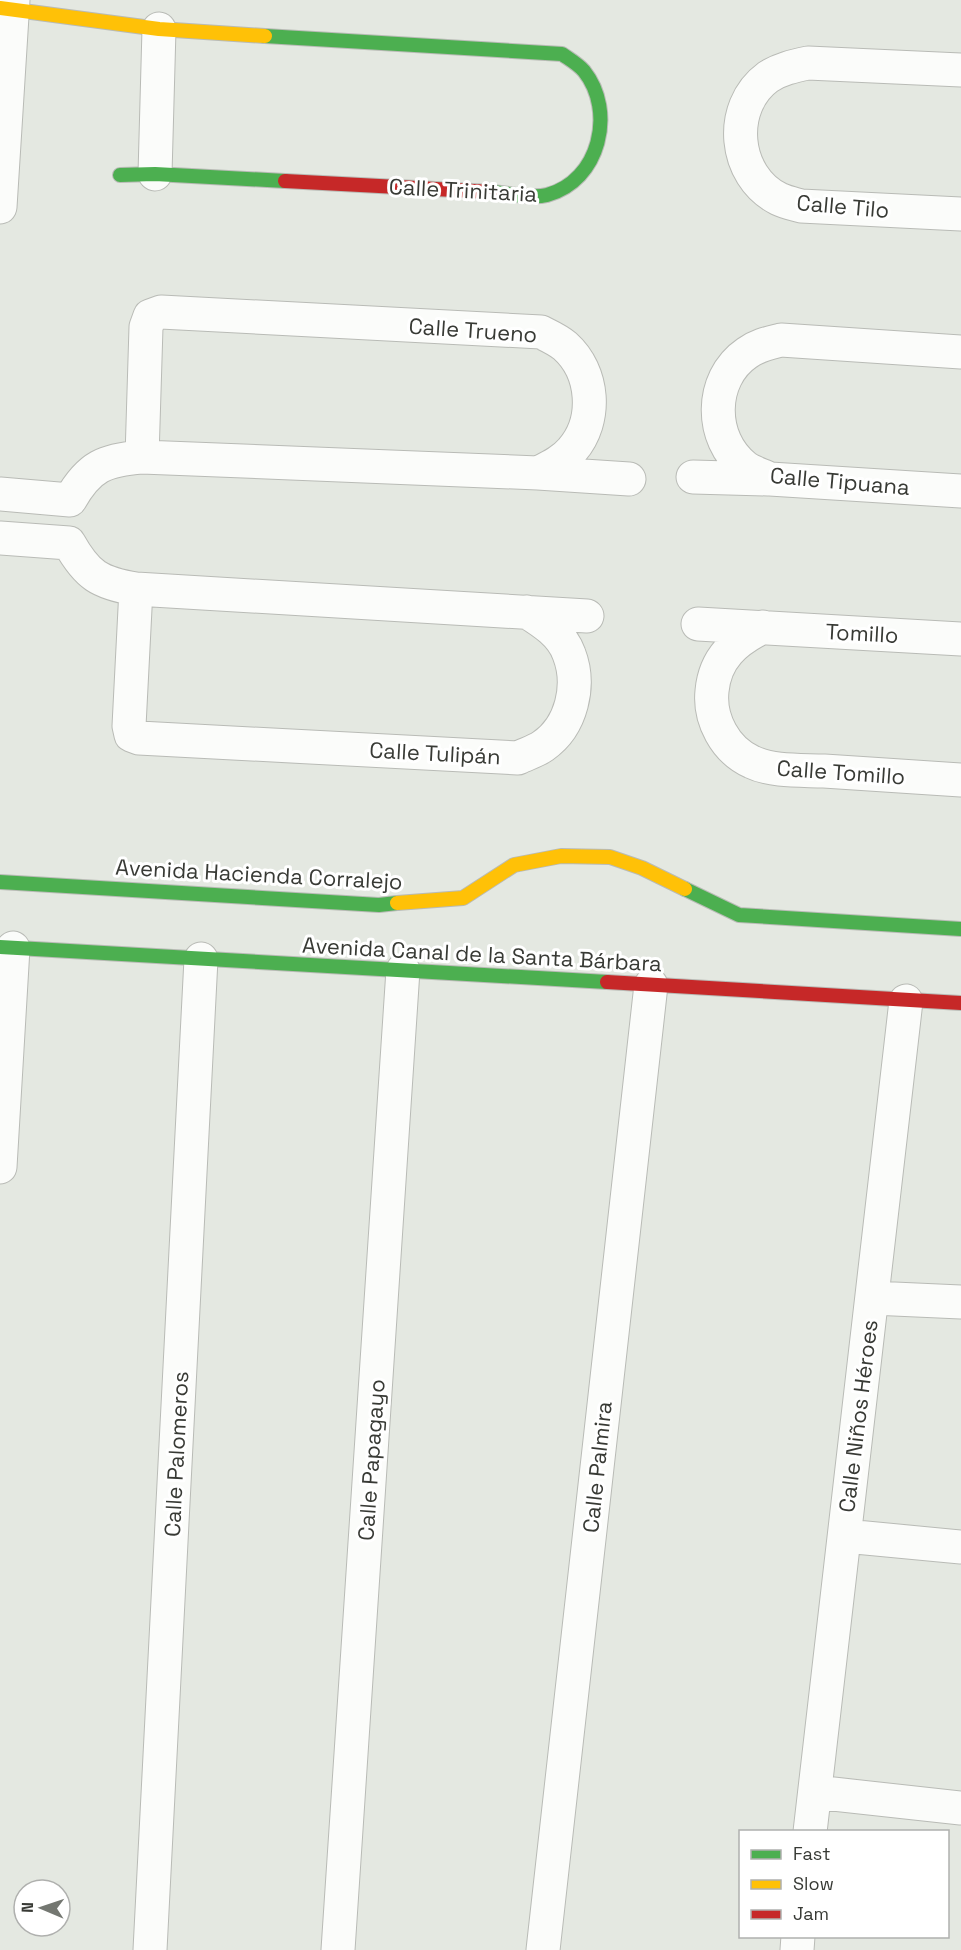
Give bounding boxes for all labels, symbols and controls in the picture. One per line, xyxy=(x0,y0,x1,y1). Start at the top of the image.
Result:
street label: Calle Trinitaria xyxy=(388,172,538,208)
street label: Calle Tilo xyxy=(796,188,890,224)
street label: Calle Trueno xyxy=(408,312,538,348)
street label: Calle Tipuana xyxy=(769,461,911,501)
street label: Tomillo xyxy=(825,617,899,649)
street label: Calle Tulipán xyxy=(369,736,501,770)
street label: Calle Tomillo xyxy=(776,754,906,790)
street label: Avenida Hacienda Corralejo xyxy=(115,852,403,896)
street label: Avenida Canal de la Santa Bárbara xyxy=(301,931,663,977)
street label: Calle Niños Héroes xyxy=(832,1318,884,1514)
street label: Calle Palomeros xyxy=(158,1370,194,1538)
street label: Calle Papagayo xyxy=(351,1378,391,1542)
street label: Calle Palmira xyxy=(576,1399,618,1534)
legend xyxy=(739,1830,949,1938)
text: Fast xyxy=(793,1842,830,1865)
text: Slow xyxy=(793,1872,834,1895)
north arrow xyxy=(12,1878,72,1938)
text: N xyxy=(17,1902,38,1913)
text: Jam xyxy=(793,1902,829,1925)

